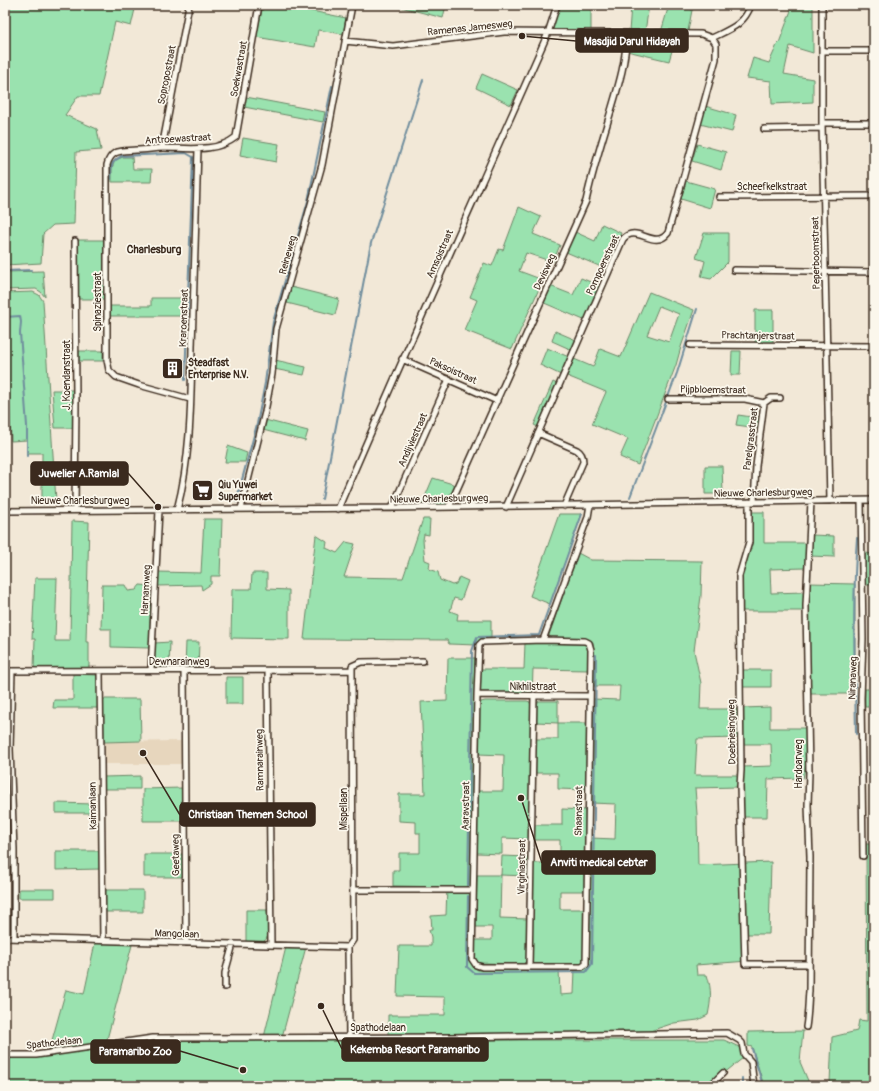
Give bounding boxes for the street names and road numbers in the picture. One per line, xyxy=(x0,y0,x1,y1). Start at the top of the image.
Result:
street label: Ramenas Jamesweg xyxy=(427,18,513,38)
street label: Soekwastraat xyxy=(228,39,250,98)
street label: Sopropostraat xyxy=(155,43,179,106)
street label: Antroewastraat xyxy=(145,131,212,147)
street label: Scheefkelkstraat xyxy=(737,181,808,193)
street label: Peperboomstraat xyxy=(809,216,823,290)
street label: Amsoistraat xyxy=(424,227,456,280)
street label: Pompoenstraat xyxy=(584,232,623,297)
street label: Reineweg xyxy=(277,234,299,276)
street label: Devisweg xyxy=(531,252,559,292)
street label: Spinaziestraat xyxy=(92,271,104,332)
street label: Kraroenstraat xyxy=(177,288,191,347)
street label: Prachtanjerstraat xyxy=(721,329,796,343)
street label: J. Koendanstraat xyxy=(61,339,73,410)
street label: Paksoistraat xyxy=(427,355,479,387)
street label: Pijpbloemstraat xyxy=(680,383,747,397)
street label: Parelgrasstraat xyxy=(741,406,761,471)
street label: Andijviestraat xyxy=(396,410,431,469)
street label: Nieuwe Charlesburgweg xyxy=(714,486,812,500)
street label: Nieuwe Charlesburgweg xyxy=(390,492,488,506)
street label: Nieuwe Charlesburgweg xyxy=(31,495,129,507)
street label: Harnamweg xyxy=(139,564,153,616)
street label: Dewnarainweg xyxy=(149,656,209,668)
street label: Niranaweg xyxy=(846,656,860,700)
street label: Nikhilstraat xyxy=(510,681,557,693)
street label: Doebriesingweg xyxy=(725,699,739,765)
street label: Ramnarainweg xyxy=(253,729,267,791)
street label: Hardoarweg xyxy=(793,739,805,789)
street label: Aaravstraat xyxy=(460,780,472,831)
street label: Kaimanlaan xyxy=(87,781,99,830)
street label: Shaanstraat xyxy=(573,785,585,836)
street label: Mispellaan xyxy=(338,787,350,830)
street label: Geetaweg xyxy=(170,834,182,876)
street label: Virginiastraat xyxy=(516,838,528,895)
street label: Mangolaan xyxy=(154,927,200,941)
street label: Spathodelaan xyxy=(350,1022,406,1034)
street label: Spathodelaan xyxy=(26,1034,83,1052)

